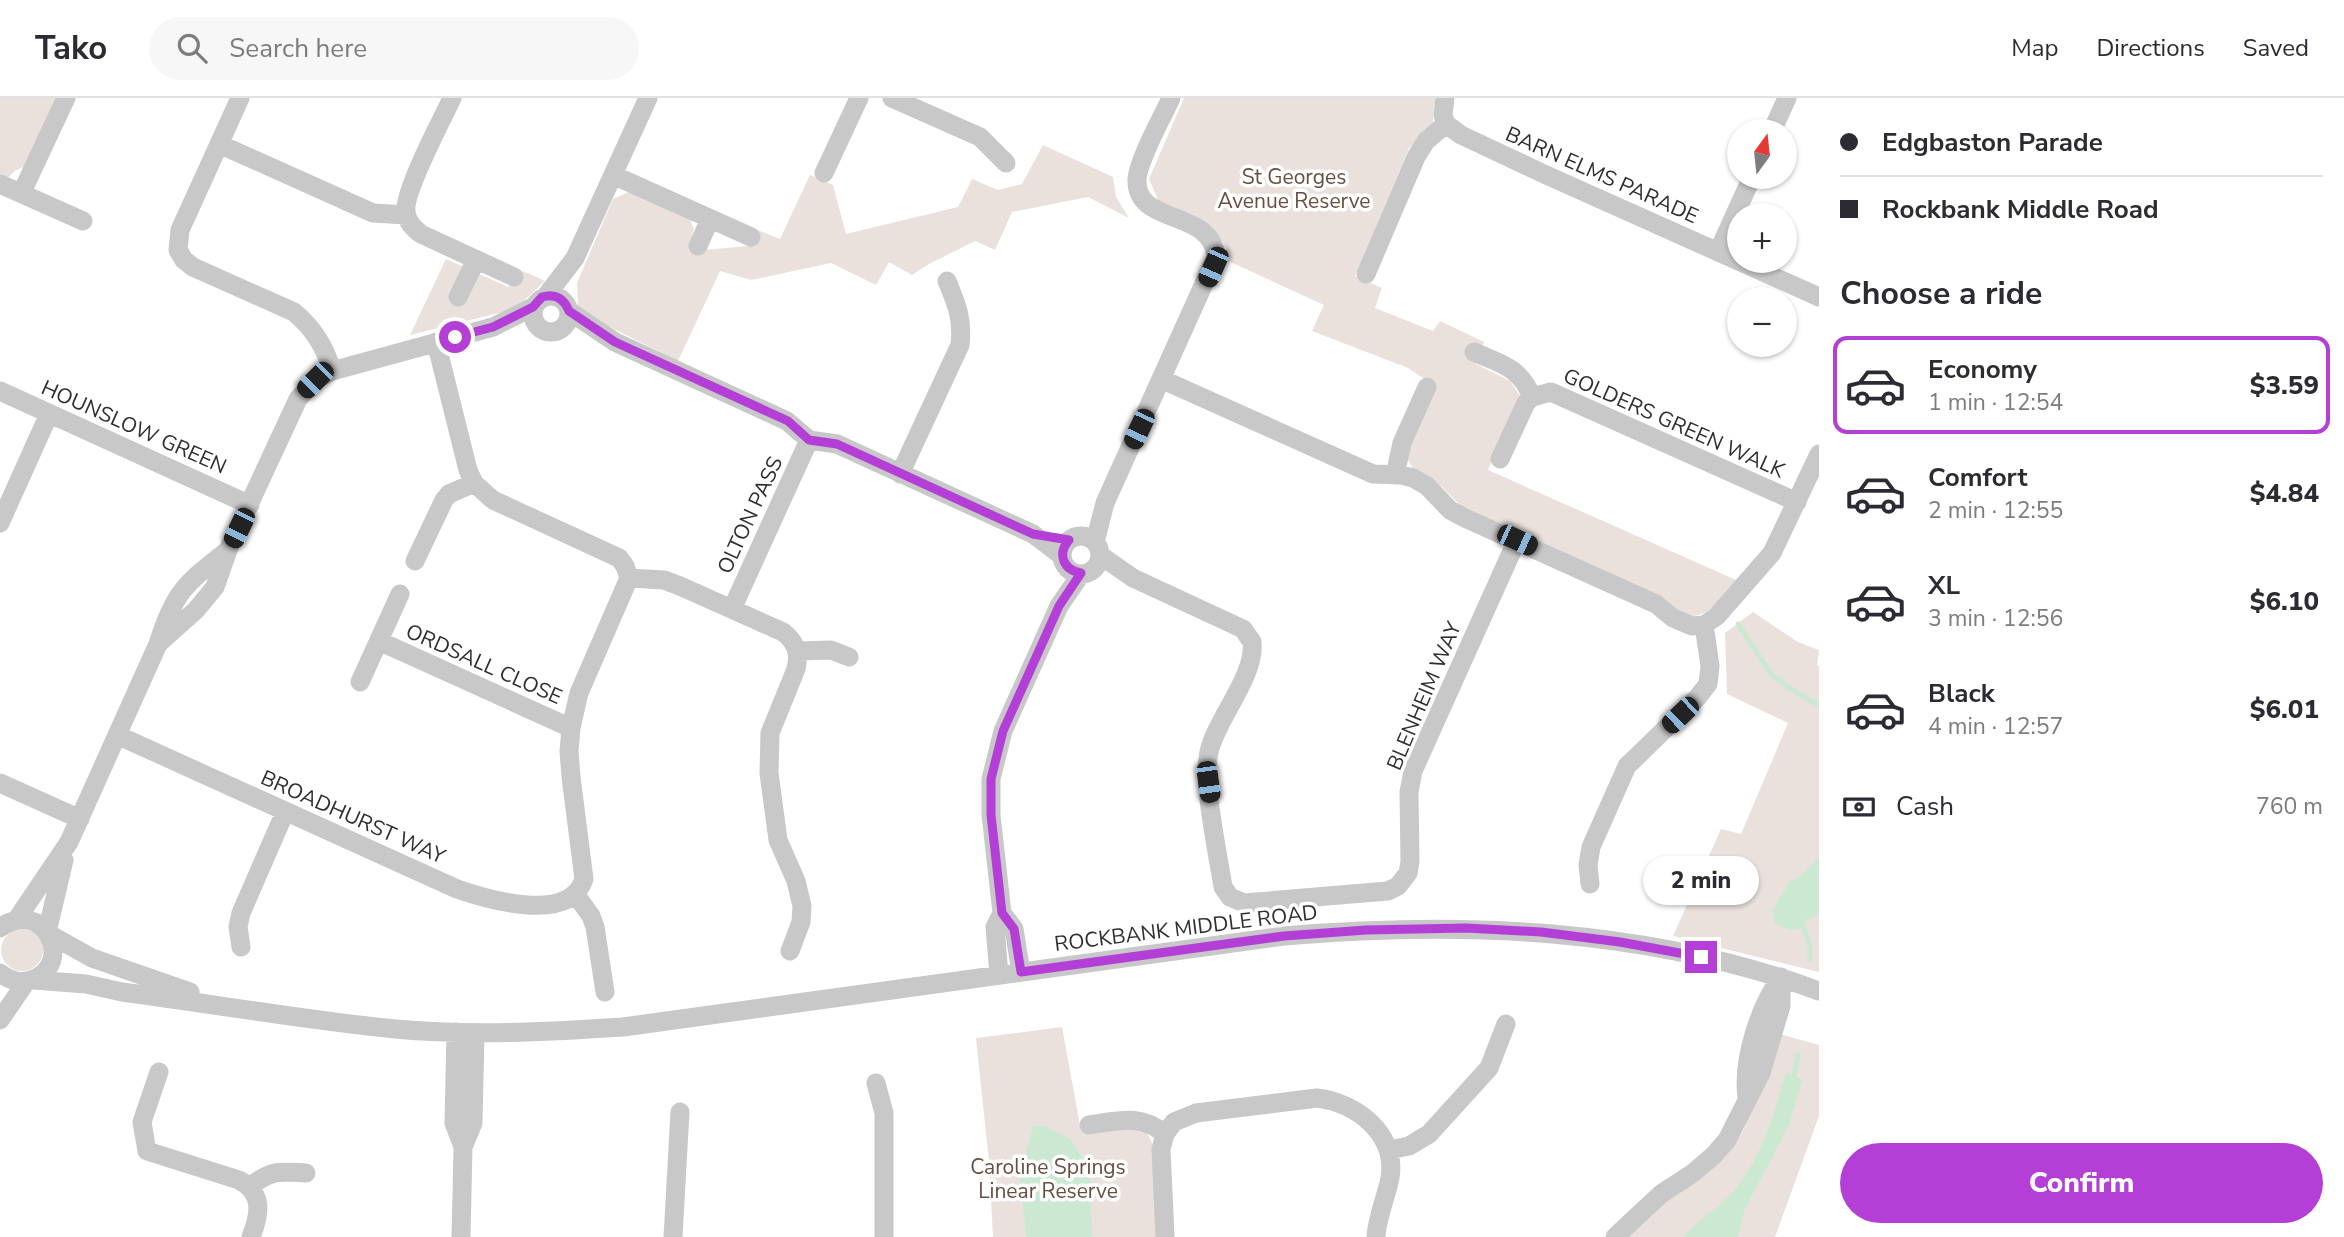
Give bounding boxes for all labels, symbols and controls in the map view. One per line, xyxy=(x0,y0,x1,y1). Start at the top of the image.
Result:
search box xyxy=(149,17,639,80)
text: Tako xyxy=(35,26,107,71)
icon: search xyxy=(173,29,211,67)
text: Search here xyxy=(229,31,367,66)
text: Map xyxy=(2011,32,2058,64)
text: Directions xyxy=(2096,32,2205,64)
text: Saved xyxy=(2243,32,2309,64)
north arrow xyxy=(1727,119,1797,189)
map controls xyxy=(1727,119,1797,357)
street label: BARN ELMS PARADE xyxy=(1501,120,1703,230)
text: Edgbaston Parade xyxy=(1882,125,2103,160)
park label: St Georges Avenue Reserve xyxy=(1217,163,1371,215)
text: Rockbank Middle Road xyxy=(1882,192,2159,227)
button: + xyxy=(1727,203,1797,273)
car xyxy=(1195,244,1232,290)
text: Choose a ride xyxy=(1840,272,2042,315)
button: − xyxy=(1727,287,1797,357)
route start xyxy=(439,321,471,353)
text: Economy xyxy=(1928,352,2037,387)
icon: car xyxy=(1844,354,1907,417)
car xyxy=(293,358,338,402)
street label: GOLDERS GREEN WALK xyxy=(1559,362,1790,485)
text: $3.59 xyxy=(2250,368,2319,403)
street label: HOUNSLOW GREEN xyxy=(37,374,231,480)
text: 1 min · 12:54 xyxy=(1928,387,2063,418)
car xyxy=(1121,406,1158,452)
street label: OLTON PASS xyxy=(711,452,789,578)
text: Comfort xyxy=(1928,460,2028,495)
icon: car xyxy=(1844,462,1907,525)
text: $4.84 xyxy=(2250,476,2319,511)
text: 2 min · 12:55 xyxy=(1928,495,2063,526)
car xyxy=(221,505,258,551)
car xyxy=(1494,522,1541,558)
text: XL xyxy=(1928,568,1960,603)
icon: car xyxy=(1844,570,1907,633)
text: $6.10 xyxy=(2250,584,2319,619)
text: 3 min · 12:56 xyxy=(1928,603,2063,634)
street label: ORDSALL CLOSE xyxy=(401,617,567,711)
street label: BLENHEIM WAY xyxy=(1380,617,1468,775)
text: Black xyxy=(1928,676,1995,711)
icon: car xyxy=(1844,678,1907,741)
text: $6.01 xyxy=(2250,692,2319,727)
car xyxy=(1658,693,1703,737)
text: 4 min · 12:57 xyxy=(1928,711,2063,742)
car xyxy=(1195,760,1222,804)
street label: BROADHURST WAY xyxy=(256,764,450,871)
icon: cash xyxy=(1840,788,1878,826)
text: Cash xyxy=(1896,789,1954,824)
text: 760 m xyxy=(2256,791,2323,822)
callout: 2 min xyxy=(1643,856,1759,904)
text: 2 min xyxy=(1671,865,1731,896)
street label: ROCKBANK MIDDLE ROAD xyxy=(1053,898,1319,958)
route end xyxy=(1685,941,1717,973)
button: Confirm xyxy=(1840,1143,2323,1223)
park label: Caroline Springs Linear Reserve xyxy=(970,1153,1126,1205)

